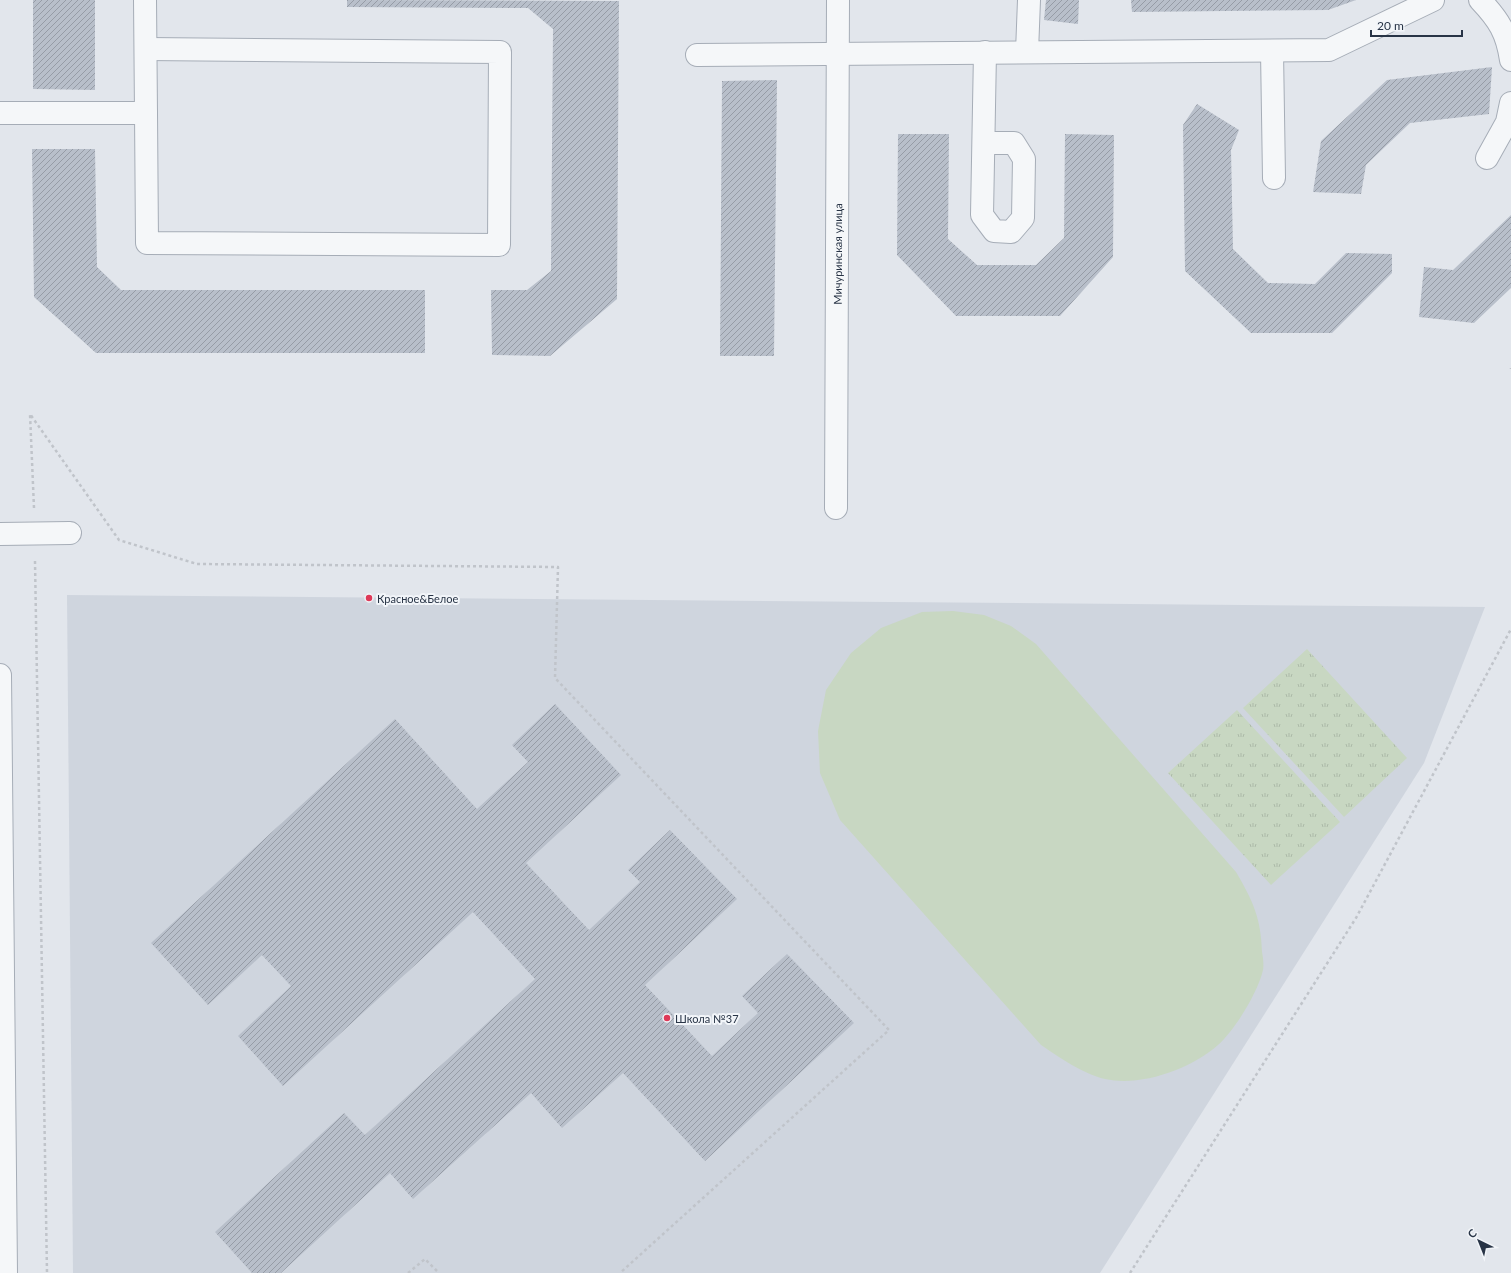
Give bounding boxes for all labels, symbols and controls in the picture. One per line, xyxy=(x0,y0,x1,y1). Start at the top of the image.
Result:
scale bar xyxy=(1371,12,1462,38)
text: 20 m xyxy=(1377,18,1404,33)
street label: Мичуринская улица xyxy=(830,203,844,305)
place label: Красное&Белое xyxy=(377,592,459,605)
marker: Красное&Белое xyxy=(364,593,374,603)
place label: Школа №37 xyxy=(675,1012,739,1025)
marker: Школа №37 xyxy=(662,1013,672,1023)
north arrow xyxy=(1459,1221,1499,1261)
text: С xyxy=(1465,1226,1479,1241)

